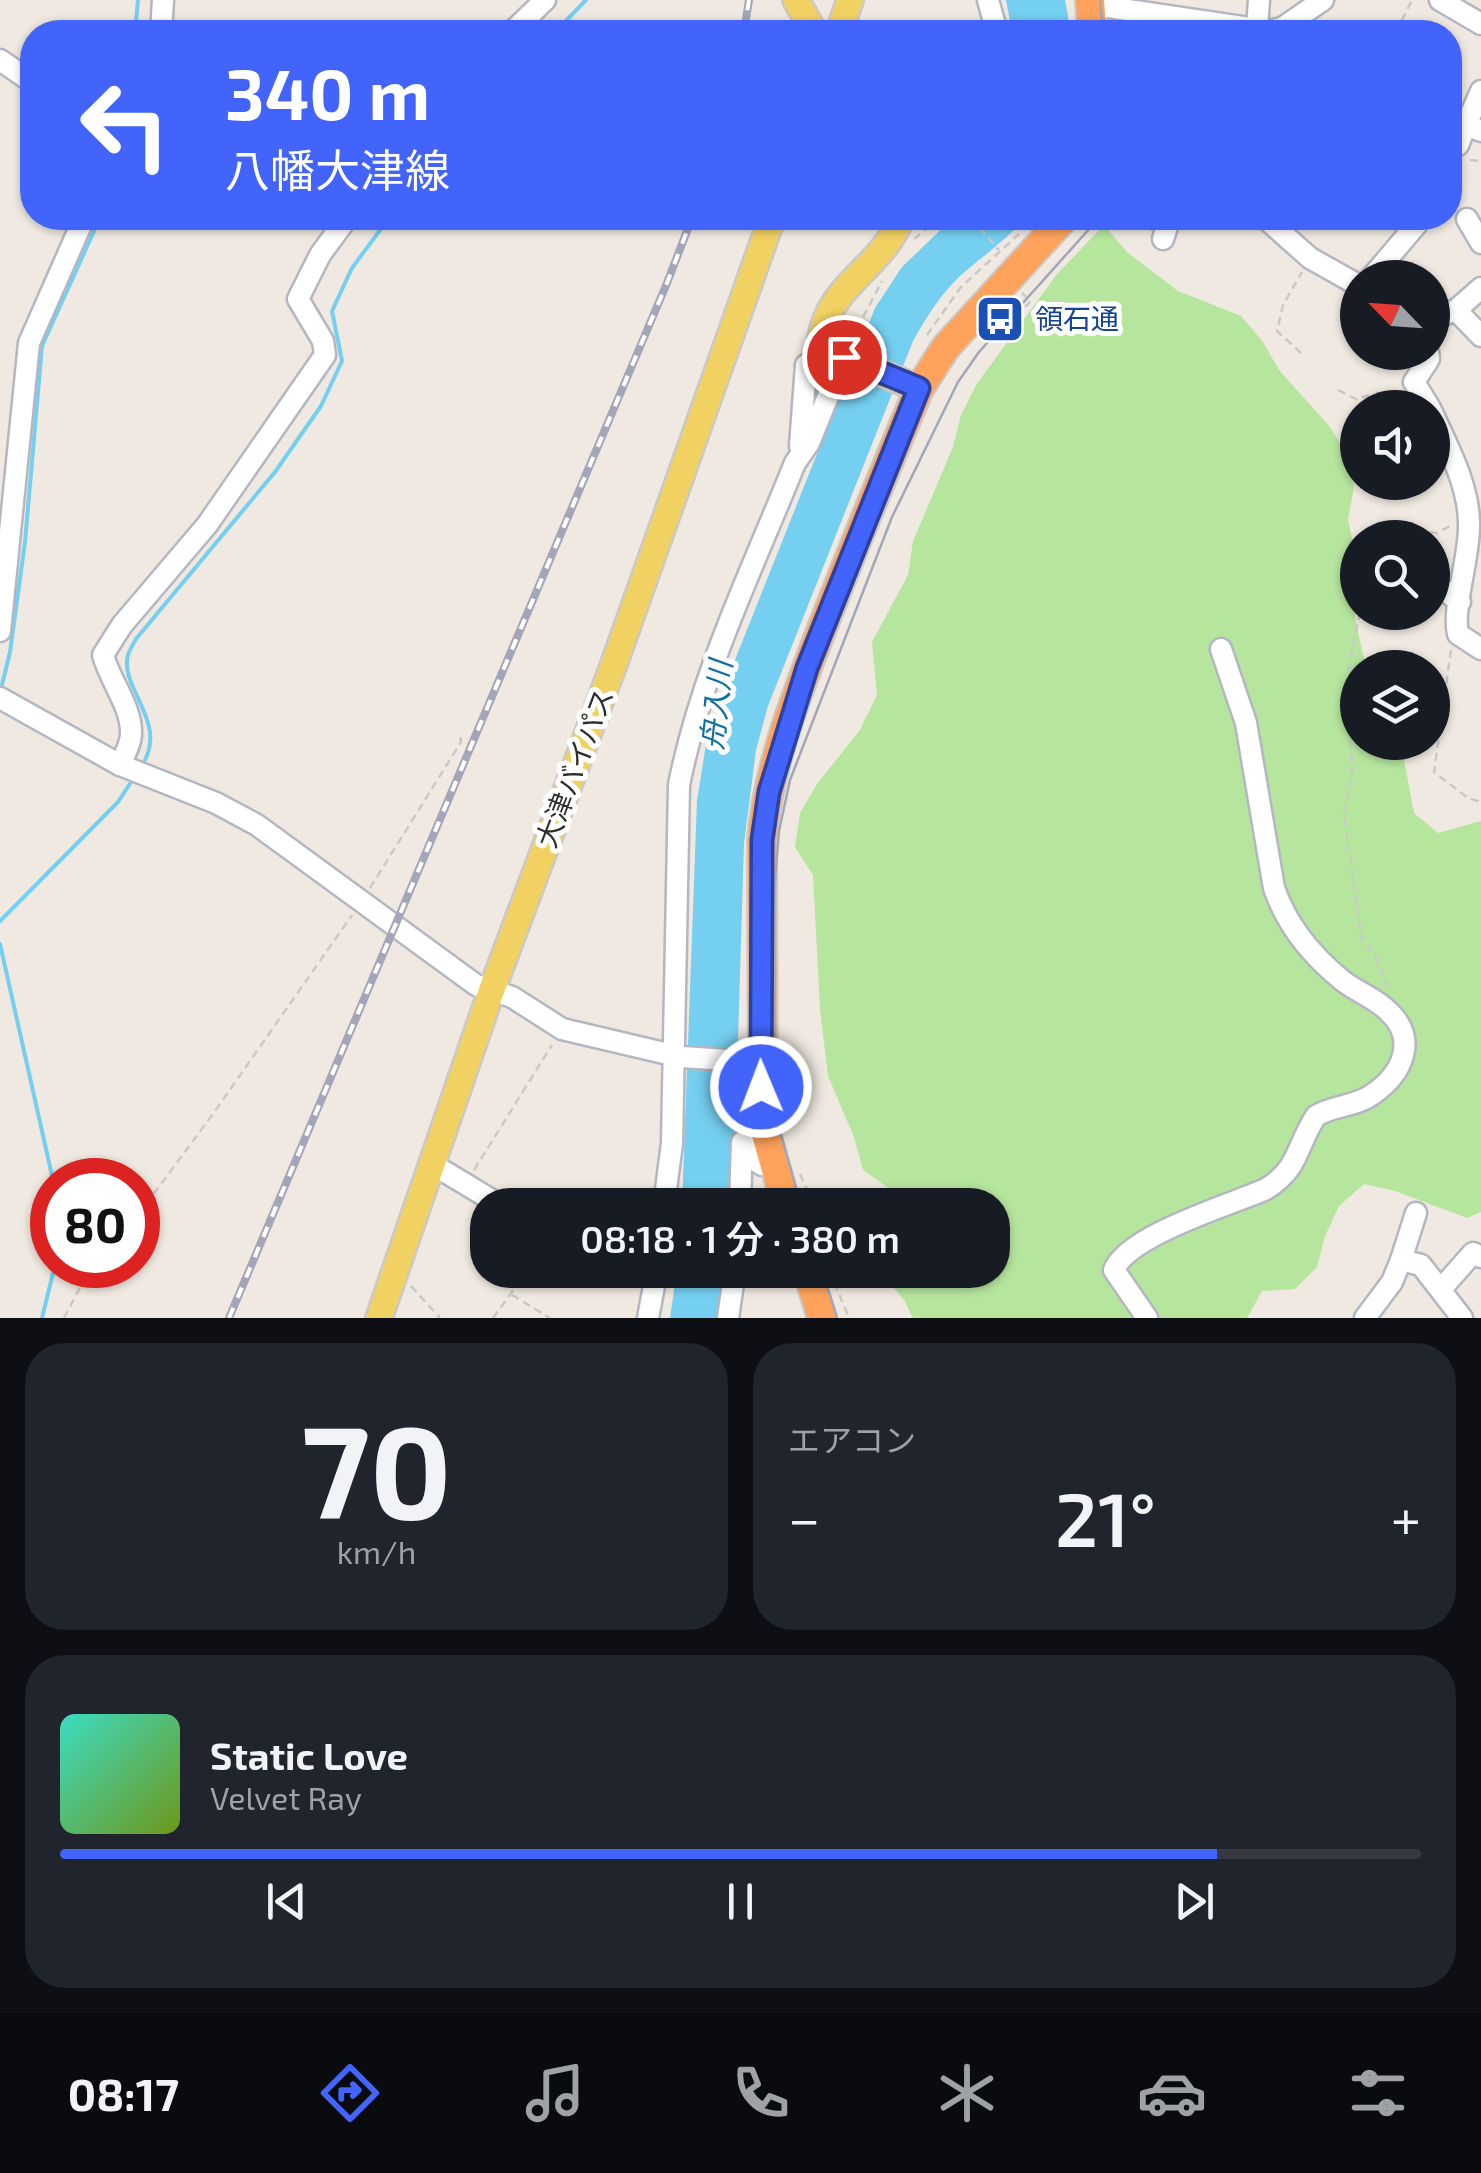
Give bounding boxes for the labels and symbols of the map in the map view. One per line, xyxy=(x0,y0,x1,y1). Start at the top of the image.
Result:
north arrow xyxy=(1340,260,1450,370)
bus stop icon: 領石通 xyxy=(974,293,1026,345)
place label: 領石通 xyxy=(1035,301,1119,335)
pin xyxy=(802,315,887,400)
water label: 舟入川 xyxy=(692,655,738,751)
street label: 大津バイパス xyxy=(528,683,620,852)
position arrow xyxy=(709,1035,813,1139)
speed limit sign: 80 xyxy=(30,1158,160,1288)

